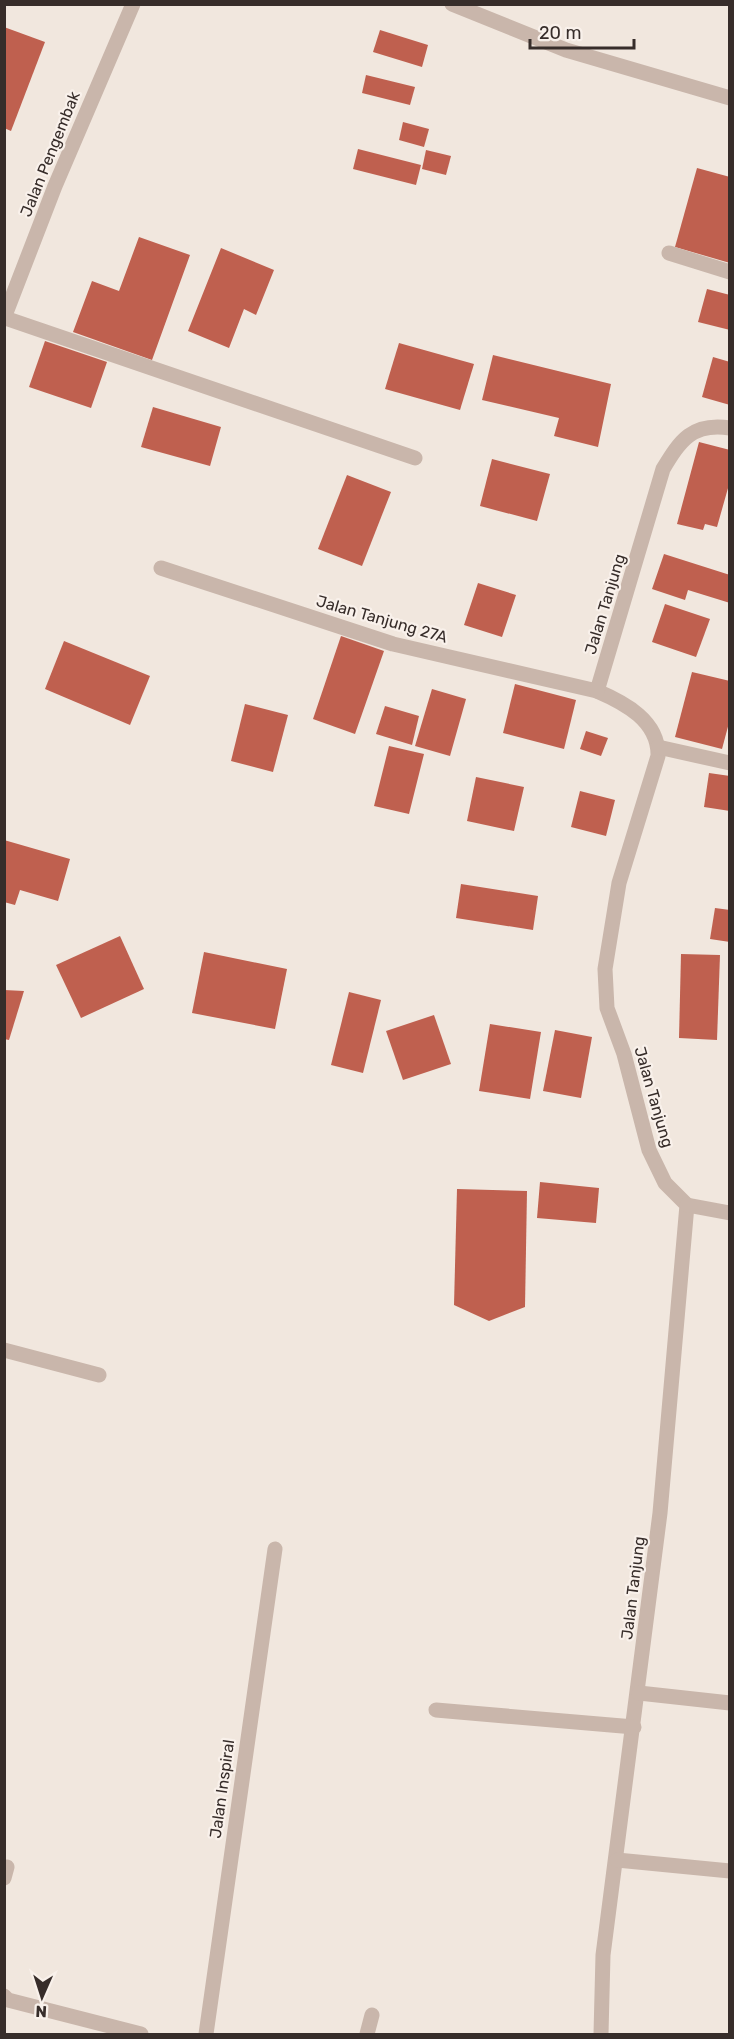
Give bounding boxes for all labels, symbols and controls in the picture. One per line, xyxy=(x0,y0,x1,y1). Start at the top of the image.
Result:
scale bar xyxy=(530,12,634,50)
text: 20 m xyxy=(539,22,581,44)
street label: Jalan Pengembak xyxy=(16,88,84,219)
street label: Jalan Tanjung xyxy=(581,551,629,657)
street label: Jalan Tanjung 27A xyxy=(314,591,450,647)
street label: Jalan Tanjung xyxy=(631,1044,677,1150)
street label: Jalan Tanjung xyxy=(617,1535,649,1641)
street label: Jalan Inspiral xyxy=(206,1738,238,1840)
north arrow xyxy=(12,1967,72,2027)
text: N xyxy=(35,2002,47,2021)

